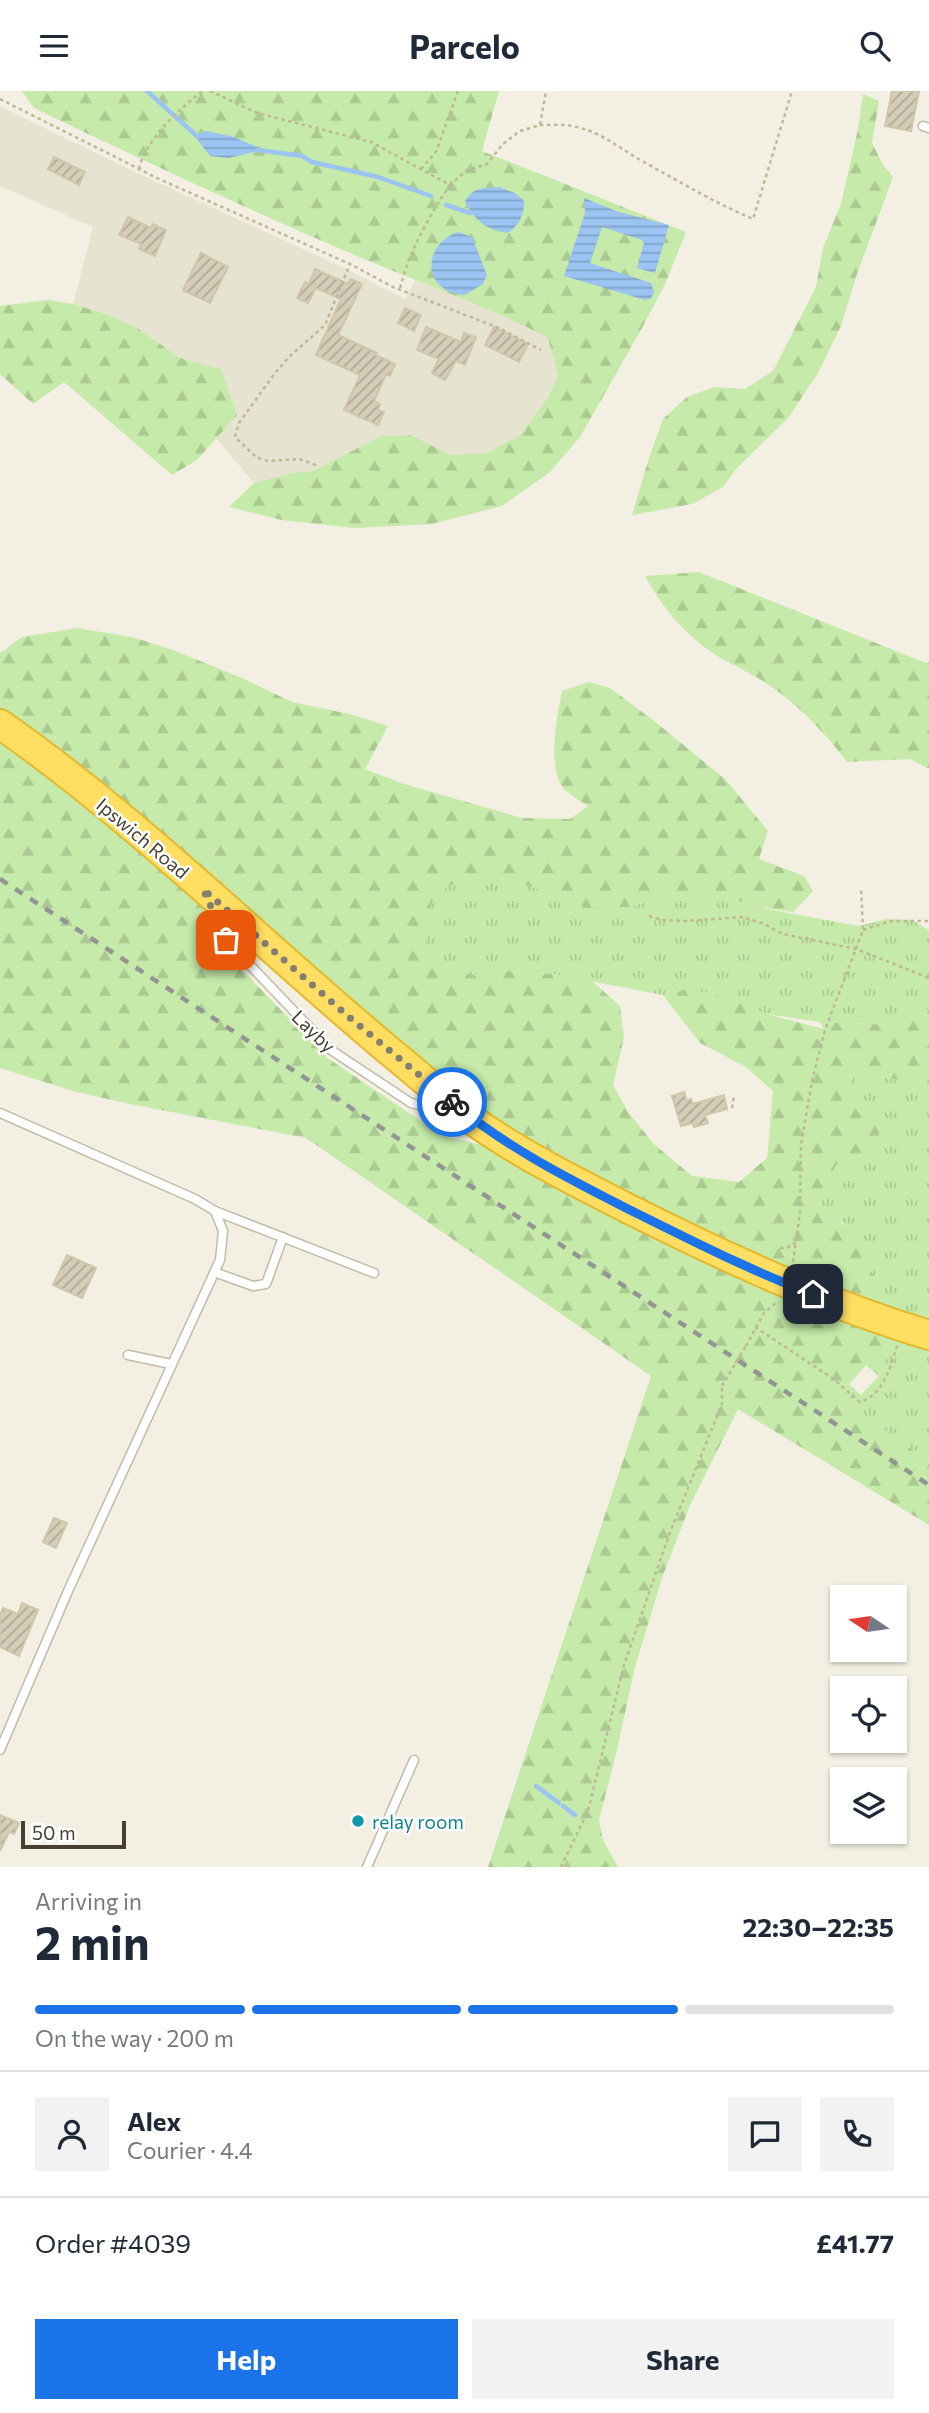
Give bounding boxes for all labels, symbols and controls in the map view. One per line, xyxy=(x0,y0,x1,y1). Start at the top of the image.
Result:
text: Parcelo xyxy=(409,26,520,66)
icon: menu xyxy=(35,27,73,65)
icon: search xyxy=(856,27,894,65)
street label: Ipswich Road xyxy=(92,793,194,883)
pin xyxy=(196,910,256,970)
icon: bag xyxy=(207,921,245,959)
street label: Layby xyxy=(288,1005,341,1057)
courier xyxy=(417,1067,487,1137)
icon: bike xyxy=(433,1083,471,1121)
pin xyxy=(783,1264,843,1324)
icon: home xyxy=(794,1275,832,1313)
north arrow xyxy=(830,1585,906,1663)
map controls xyxy=(830,1585,907,1844)
button: locate xyxy=(830,1676,907,1753)
button: layers xyxy=(830,1767,907,1844)
place label: relay room xyxy=(372,1810,464,1833)
marker: relay room xyxy=(350,1813,366,1829)
scale bar xyxy=(21,1818,126,1850)
text: 50 m xyxy=(32,1821,76,1844)
text: Arriving in xyxy=(35,1887,142,1915)
text: 22:30–22:35 xyxy=(742,1911,894,1942)
text: 2 min xyxy=(35,1913,150,1969)
text: On the way · 200 m xyxy=(35,2024,234,2052)
button: person xyxy=(35,2097,109,2171)
button: chat xyxy=(728,2097,802,2171)
button: phone xyxy=(820,2097,894,2171)
text: Alex xyxy=(127,2105,181,2136)
text: Courier · 4.4 xyxy=(127,2136,253,2164)
text: Order #4039 xyxy=(35,2227,191,2258)
text: £41.77 xyxy=(816,2227,894,2258)
button: Help xyxy=(35,2319,458,2399)
button: Share xyxy=(472,2319,894,2399)

